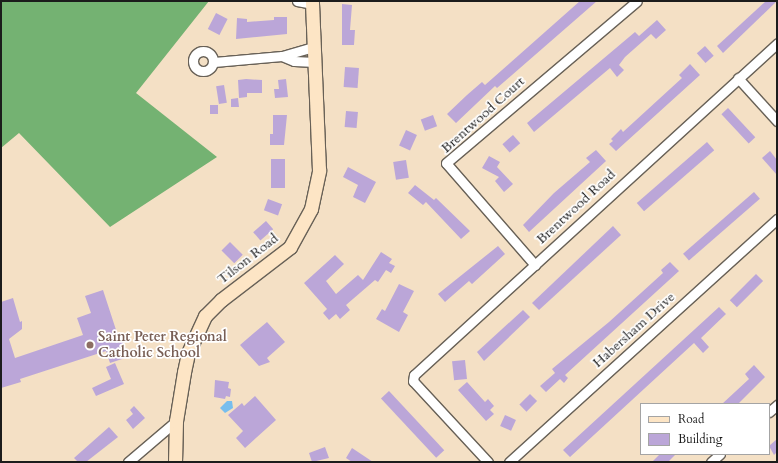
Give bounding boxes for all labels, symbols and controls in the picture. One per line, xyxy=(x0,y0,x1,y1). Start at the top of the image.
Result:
street label: Brentwood Court xyxy=(438,73,528,157)
street label: Brentwood Road xyxy=(533,166,619,248)
street label: Tilson Road xyxy=(214,230,282,288)
street label: Habersham Drive xyxy=(590,289,678,371)
place label: Saint Peter Regional Catholic School xyxy=(98,329,227,362)
marker: Saint Peter Regional Catholic School xyxy=(85,340,95,350)
legend xyxy=(640,403,770,455)
text: Road xyxy=(678,411,704,427)
text: Building xyxy=(678,431,722,447)

